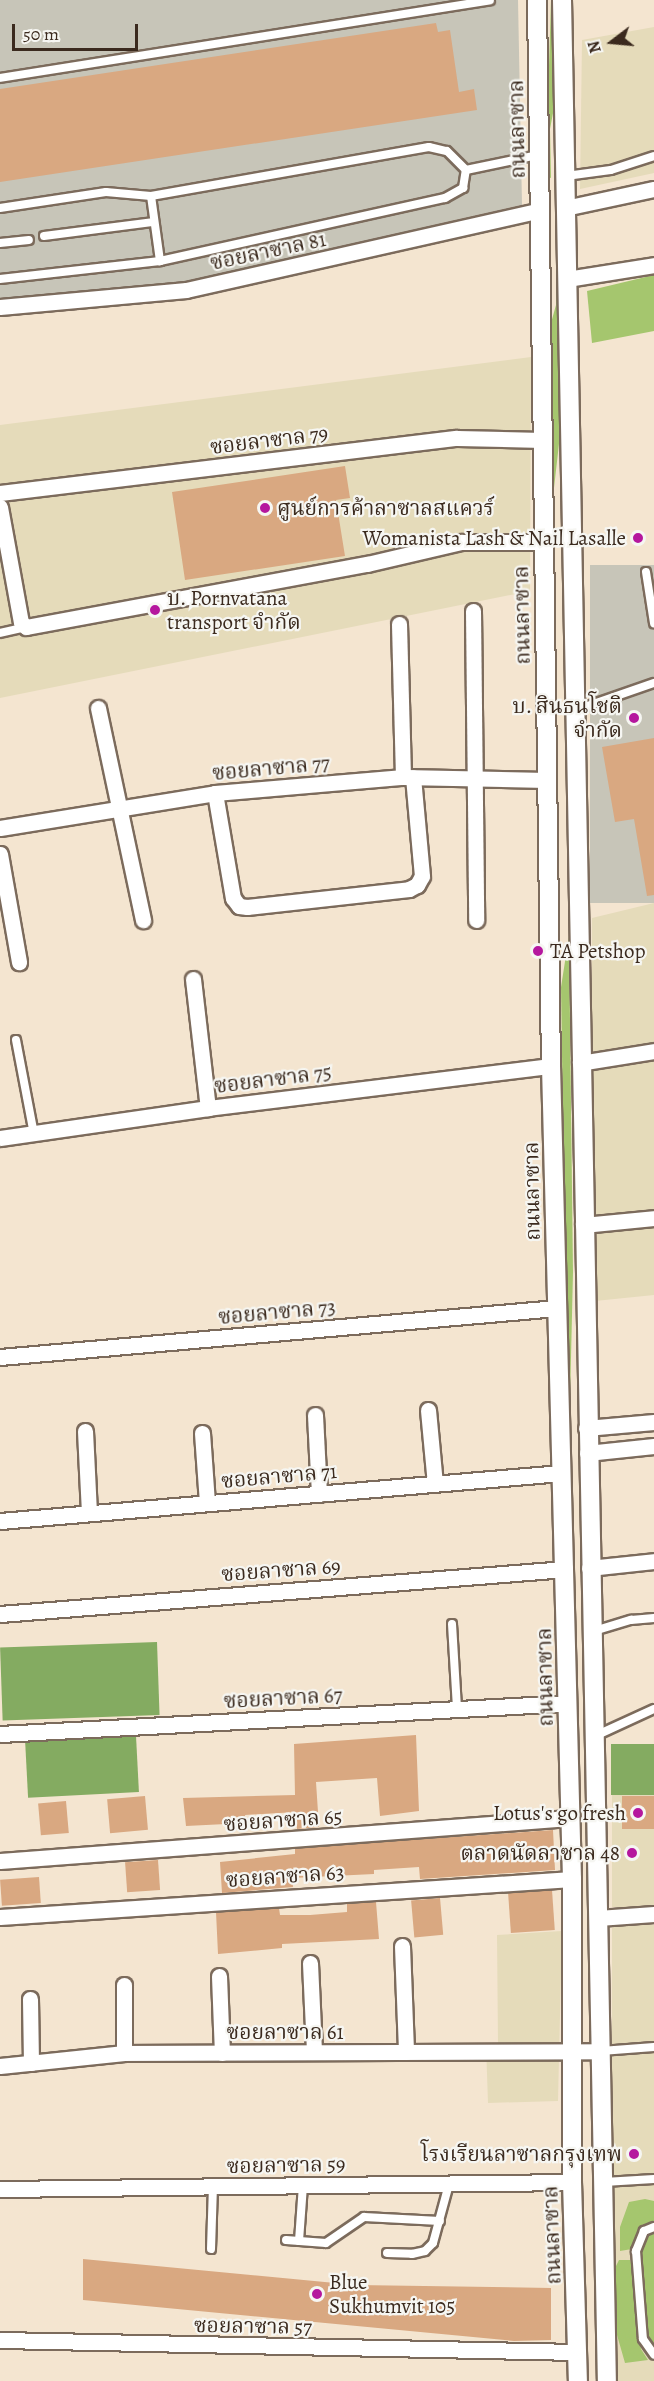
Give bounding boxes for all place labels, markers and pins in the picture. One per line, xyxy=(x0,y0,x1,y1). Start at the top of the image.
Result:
place label: ศูนย์การค้าลาซาลสแควร์ xyxy=(277,495,494,521)
marker: ศูนย์การค้าลาซาลสแควร์ xyxy=(258,501,272,515)
place label: Womanista Lash & Nail Lasalle xyxy=(362,525,626,551)
marker: Womanista Lash & Nail Lasalle xyxy=(631,531,645,545)
place label: บ. Pornvatana transport จำกัด xyxy=(167,585,301,635)
marker: บ. Pornvatana transport จำกัด xyxy=(148,603,162,617)
place label: บ. สินธนโชติ จำกัด xyxy=(512,693,622,743)
marker: บ. สินธนโชติ จำกัด xyxy=(627,711,641,725)
place label: TA Petshop xyxy=(550,938,646,964)
marker: TA Petshop xyxy=(531,944,545,958)
place label: Lotus's go fresh xyxy=(493,1800,626,1826)
marker: Lotus's go fresh xyxy=(631,1806,645,1820)
place label: ตลาดนัดลาซาล 48 xyxy=(460,1840,620,1866)
marker: ตลาดนัดลาซาล 48 xyxy=(625,1846,639,1860)
place label: โรงเรียนลาซาลกรุงเทพ xyxy=(421,2141,622,2167)
marker: โรงเรียนลาซาลกรุงเทพ xyxy=(627,2147,641,2161)
place label: Blue Sukhumvit 105 xyxy=(329,2269,455,2319)
marker: Blue Sukhumvit 105 xyxy=(310,2287,324,2301)

